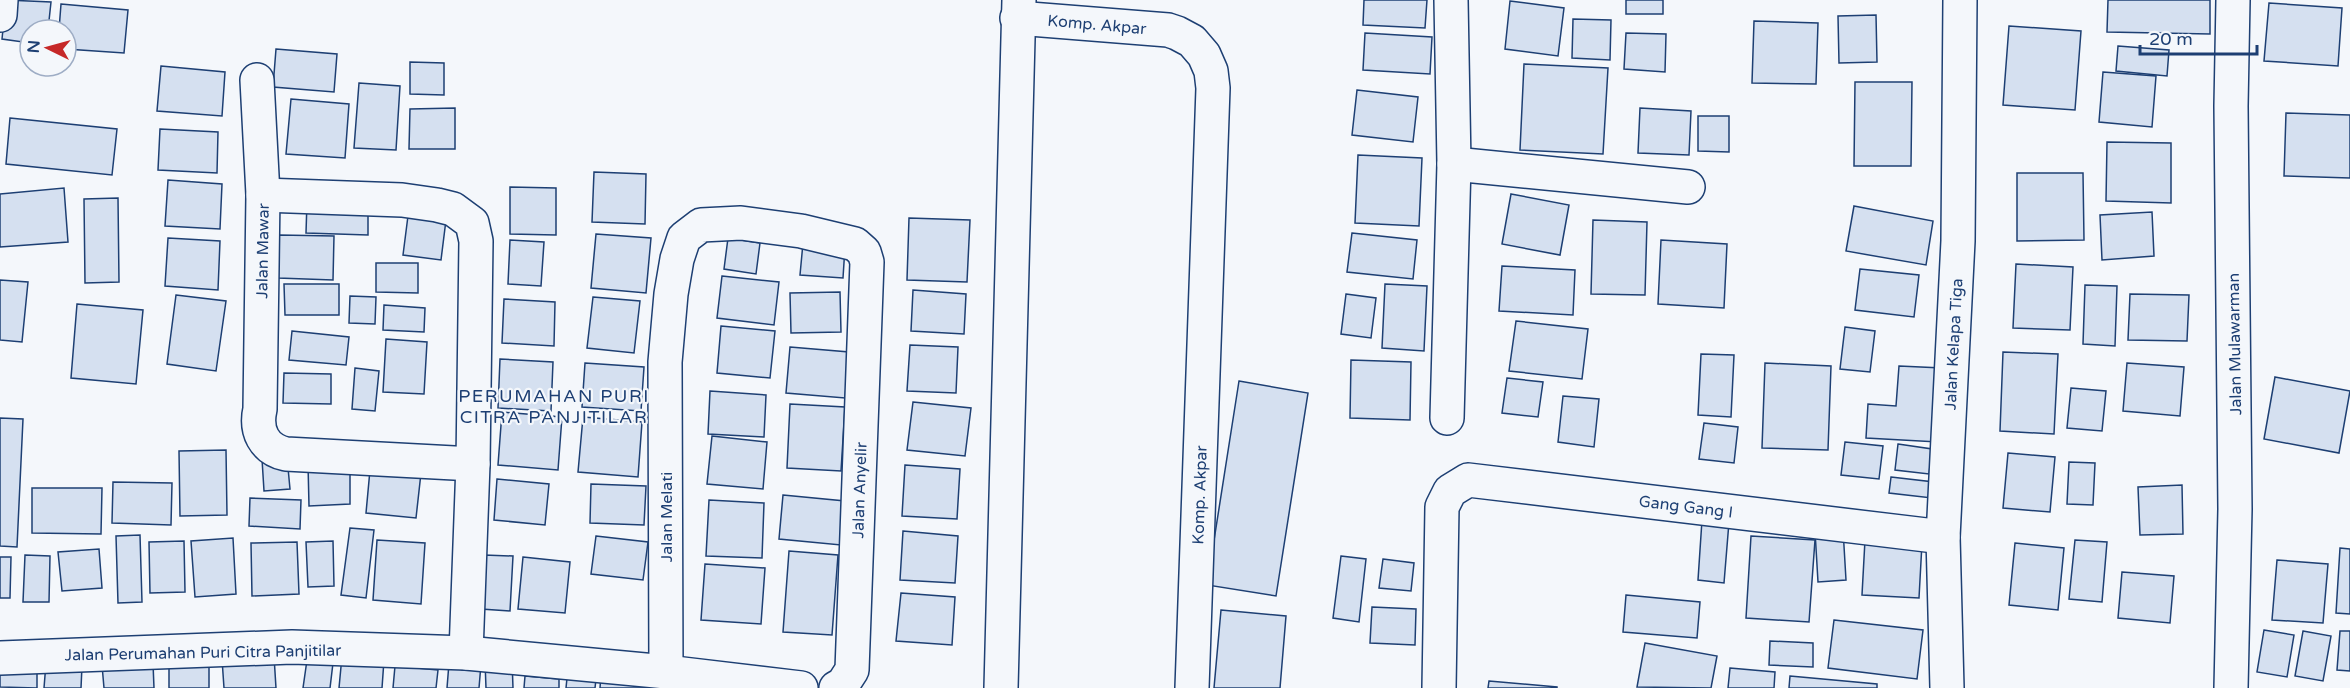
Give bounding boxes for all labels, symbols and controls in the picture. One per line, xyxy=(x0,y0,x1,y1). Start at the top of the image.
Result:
street label: Komp. Akpar xyxy=(1047,11,1148,39)
north arrow xyxy=(18,18,78,78)
scale bar xyxy=(2140,18,2257,56)
text: 20 m xyxy=(2149,28,2193,50)
text: N xyxy=(24,40,45,54)
street label: Jalan Mawar xyxy=(252,202,274,299)
street label: Jalan Mulawarman xyxy=(2224,273,2246,415)
street label: Jalan Kelapa Tiga xyxy=(1941,278,1967,410)
district label: PERUMAHAN PURI CITRA PANJITILAR xyxy=(458,385,650,428)
street label: Jalan Anyelir xyxy=(848,441,872,539)
street label: Komp. Akpar xyxy=(1188,444,1212,545)
street label: Jalan Melati xyxy=(657,472,677,562)
street label: Gang Gang I xyxy=(1638,491,1734,523)
street label: Jalan Perumahan Puri Citra Panjitilar xyxy=(65,641,342,665)

